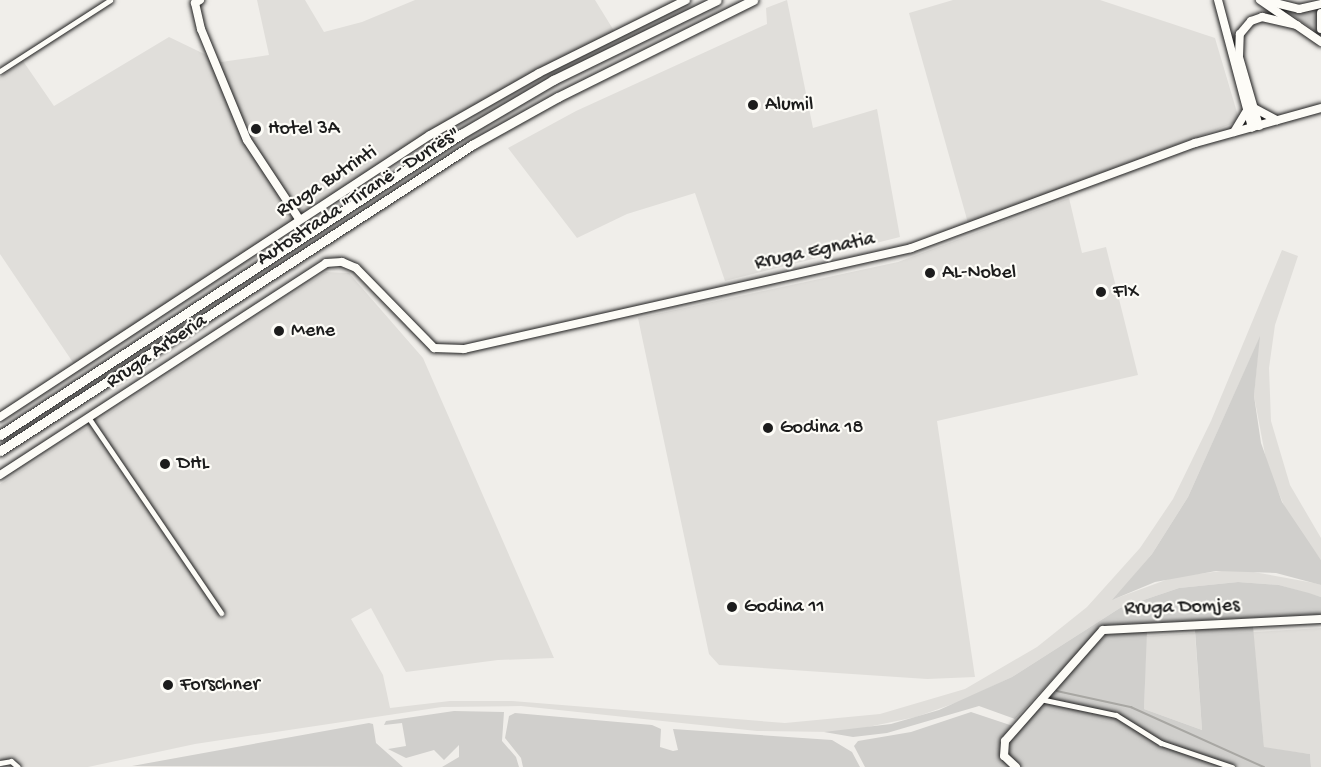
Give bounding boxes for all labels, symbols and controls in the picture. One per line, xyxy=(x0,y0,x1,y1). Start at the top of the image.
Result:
place label: Alumil xyxy=(765,93,814,117)
marker: Alumil xyxy=(746,98,760,112)
place label: Hotel 3A xyxy=(268,117,340,141)
marker: Hotel 3A xyxy=(249,122,263,136)
street label: Autostrada "Tiranë - Durrës" xyxy=(253,122,465,272)
street label: Rruga Butrinti xyxy=(272,141,382,223)
street label: Rruga Egnatia xyxy=(753,228,877,276)
place label: AL-Nobel xyxy=(942,261,1016,285)
marker: AL-Nobel xyxy=(923,266,937,280)
place label: FIX xyxy=(1113,280,1139,304)
marker: FIX xyxy=(1094,285,1108,299)
street label: Rruga Arberia xyxy=(102,309,212,395)
place label: Mene xyxy=(291,319,335,343)
marker: Mene xyxy=(272,324,286,338)
place label: Godina 18 xyxy=(780,416,863,440)
marker: Godina 18 xyxy=(761,421,775,435)
place label: DHL xyxy=(177,452,209,476)
marker: DHL xyxy=(158,457,172,471)
street label: Rruga Domjes xyxy=(1124,594,1240,622)
place label: Godina 11 xyxy=(744,595,825,619)
marker: Godina 11 xyxy=(725,600,739,614)
place label: Forschner xyxy=(180,673,260,697)
marker: Forschner xyxy=(161,678,175,692)

